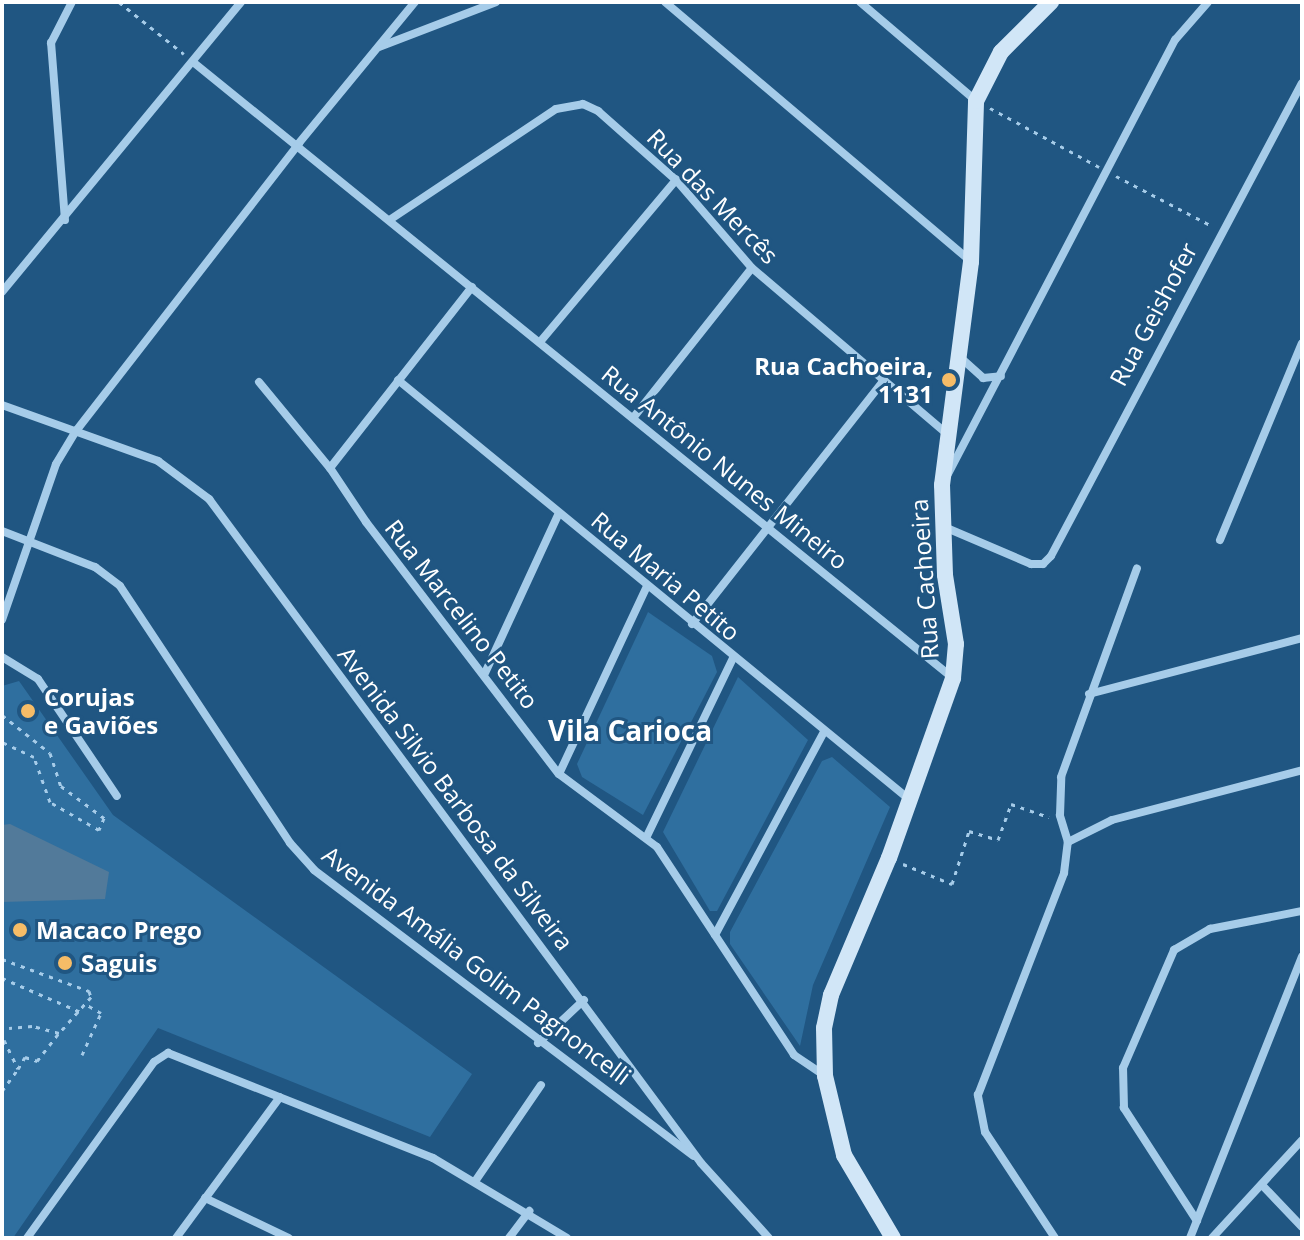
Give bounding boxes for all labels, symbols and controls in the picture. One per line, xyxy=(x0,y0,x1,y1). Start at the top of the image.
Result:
street label: Rua das Mercês xyxy=(641,123,785,269)
street label: Rua Geishofer xyxy=(1103,237,1203,391)
place label: Rua Cachoeira, 1131 xyxy=(754,352,933,408)
street label: Rua Antônio Nunes Mineiro xyxy=(596,359,854,575)
marker: Rua Cachoeira, 1131 xyxy=(940,371,958,389)
street label: Rua Cachoeira xyxy=(904,498,944,660)
street label: Rua Maria Petito xyxy=(586,506,746,646)
street label: Rua Marcelino Petito xyxy=(379,514,545,714)
street label: Avenida Silvio Barbosa da Silveira xyxy=(332,641,580,955)
place label: Corujas e Gaviões xyxy=(44,683,158,739)
marker: Corujas e Gaviões xyxy=(19,702,37,720)
district label: Vila Carioca xyxy=(548,713,712,747)
street label: Avenida Amália Golim Pagnoncelli xyxy=(317,840,637,1090)
place label: Macaco Prego xyxy=(36,916,202,944)
marker: Macaco Prego xyxy=(11,921,29,939)
place label: Saguis xyxy=(81,949,157,977)
marker: Saguis xyxy=(56,954,74,972)

